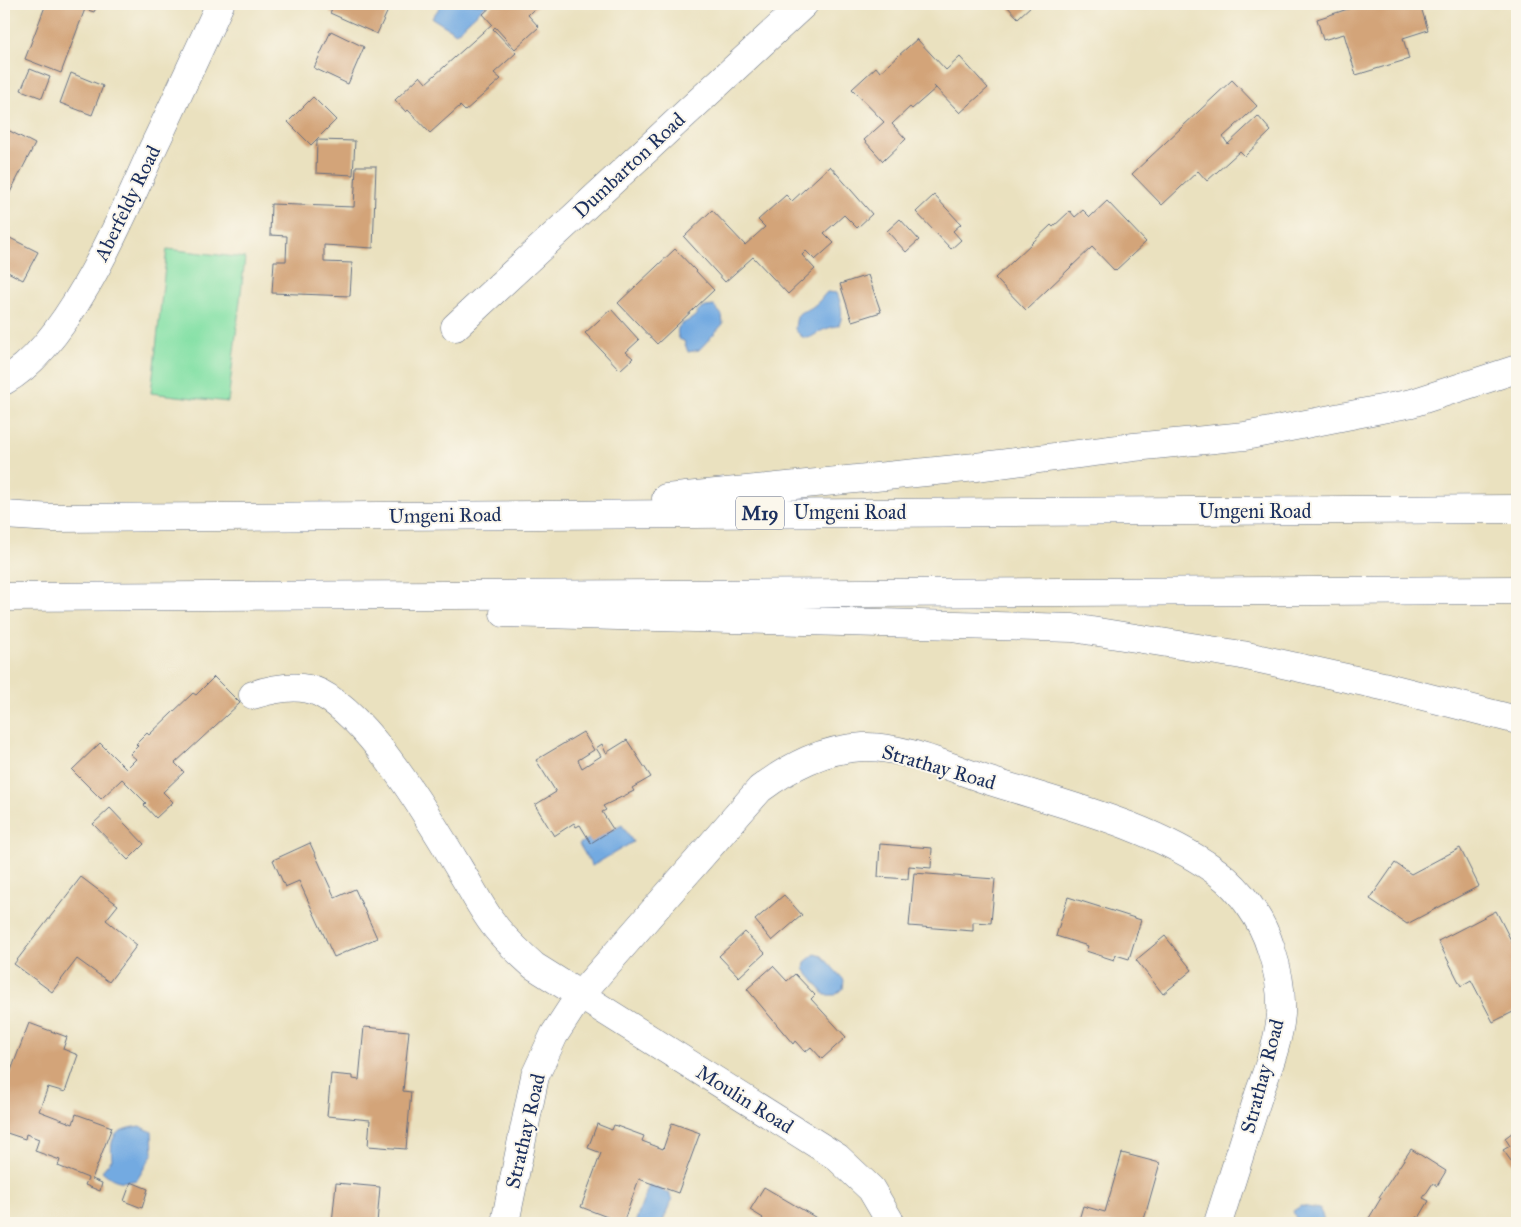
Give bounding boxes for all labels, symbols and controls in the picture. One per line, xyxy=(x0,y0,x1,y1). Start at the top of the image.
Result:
street label: Dumbarton Road xyxy=(568,107,690,223)
street label: Aberfeldy Road xyxy=(88,141,165,266)
road number: M19 xyxy=(736,496,784,530)
street label: Umgeni Road xyxy=(1198,499,1312,524)
street label: Umgeni Road xyxy=(793,500,907,525)
street label: Umgeni Road xyxy=(388,502,502,529)
street label: Strathay Road xyxy=(879,739,999,795)
street label: Strathay Road xyxy=(1235,1016,1289,1136)
street label: Moulin Road xyxy=(692,1060,798,1138)
street label: Strathay Road xyxy=(500,1071,550,1191)

